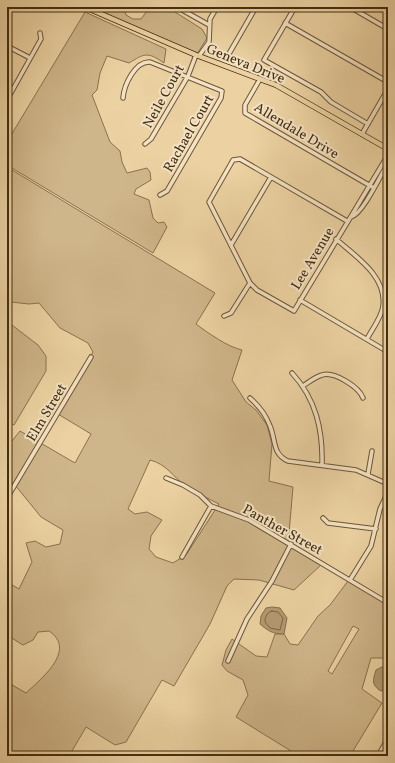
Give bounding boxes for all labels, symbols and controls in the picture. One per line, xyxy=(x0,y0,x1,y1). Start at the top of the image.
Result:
street label: Geneva Drive xyxy=(203,40,288,89)
street label: Neile Court xyxy=(139,61,190,132)
street label: Rachael Court xyxy=(159,91,219,176)
street label: Allendale Drive xyxy=(250,98,343,164)
street label: Lee Avenue xyxy=(287,224,340,294)
street label: Elm Street xyxy=(23,380,72,445)
street label: Panther Street xyxy=(239,500,326,560)

